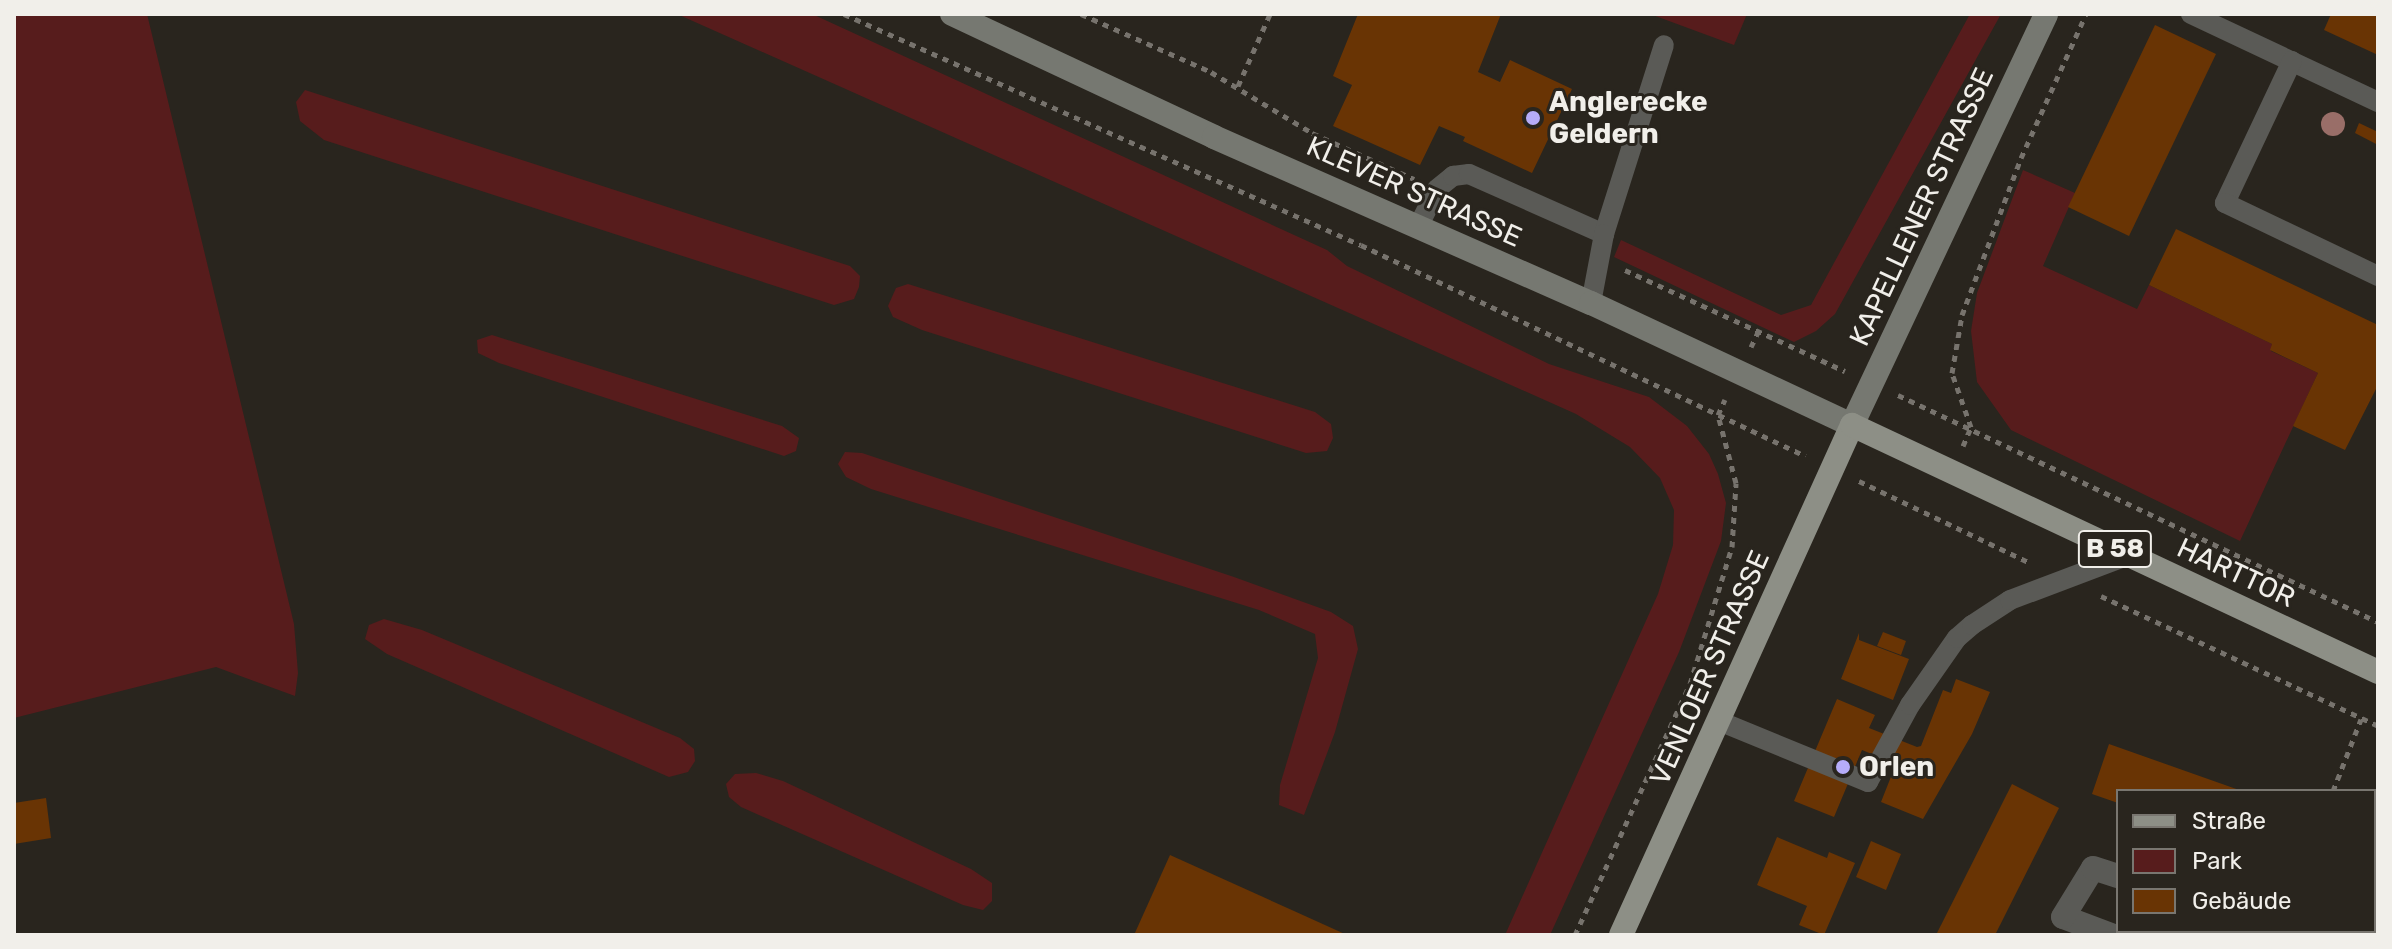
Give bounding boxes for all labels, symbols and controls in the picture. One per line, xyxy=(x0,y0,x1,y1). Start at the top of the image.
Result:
street label: KAPELLENER STRASSE xyxy=(1843,63,2001,351)
place label: Anglerecke Geldern xyxy=(1549,85,1708,151)
marker: Anglerecke Geldern xyxy=(1524,109,1542,127)
street label: KLEVER STRASSE xyxy=(1301,129,1527,255)
road number: B 58 xyxy=(2077,527,2153,571)
street label: HARTTOR xyxy=(2172,531,2300,615)
street label: VENLOER STRASSE xyxy=(1643,545,1777,791)
place label: Orlen xyxy=(1859,750,1934,784)
marker: Orlen xyxy=(1834,758,1852,776)
legend xyxy=(2116,789,2376,933)
text: Straße xyxy=(2192,807,2266,835)
text: Park xyxy=(2192,847,2242,875)
text: Gebäude xyxy=(2192,887,2291,915)

